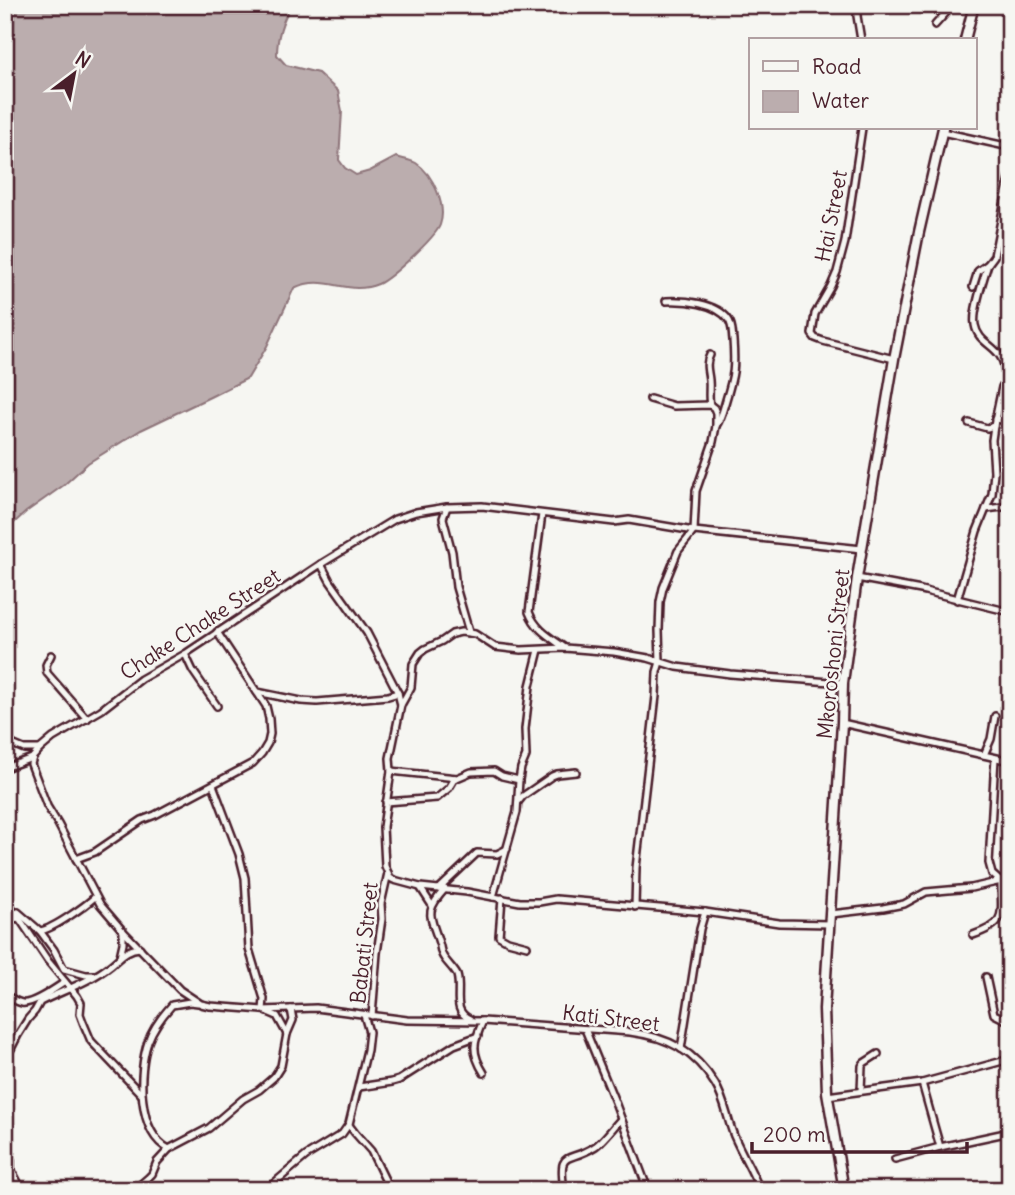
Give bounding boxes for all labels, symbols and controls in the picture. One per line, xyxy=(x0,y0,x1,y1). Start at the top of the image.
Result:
north arrow xyxy=(38,38,108,108)
legend xyxy=(749,38,976,130)
text: N xyxy=(71,46,95,73)
text: Road xyxy=(812,53,861,80)
text: Water xyxy=(812,87,870,114)
street label: Hai Street xyxy=(809,168,853,264)
street label: Chake Chake Street xyxy=(115,562,285,686)
street label: Mkoroshoni Street xyxy=(811,568,855,740)
street label: Babati Street xyxy=(344,881,384,1005)
street label: Kati Street xyxy=(561,999,661,1037)
scale bar xyxy=(752,1111,968,1155)
text: 200 m xyxy=(763,1121,826,1148)

